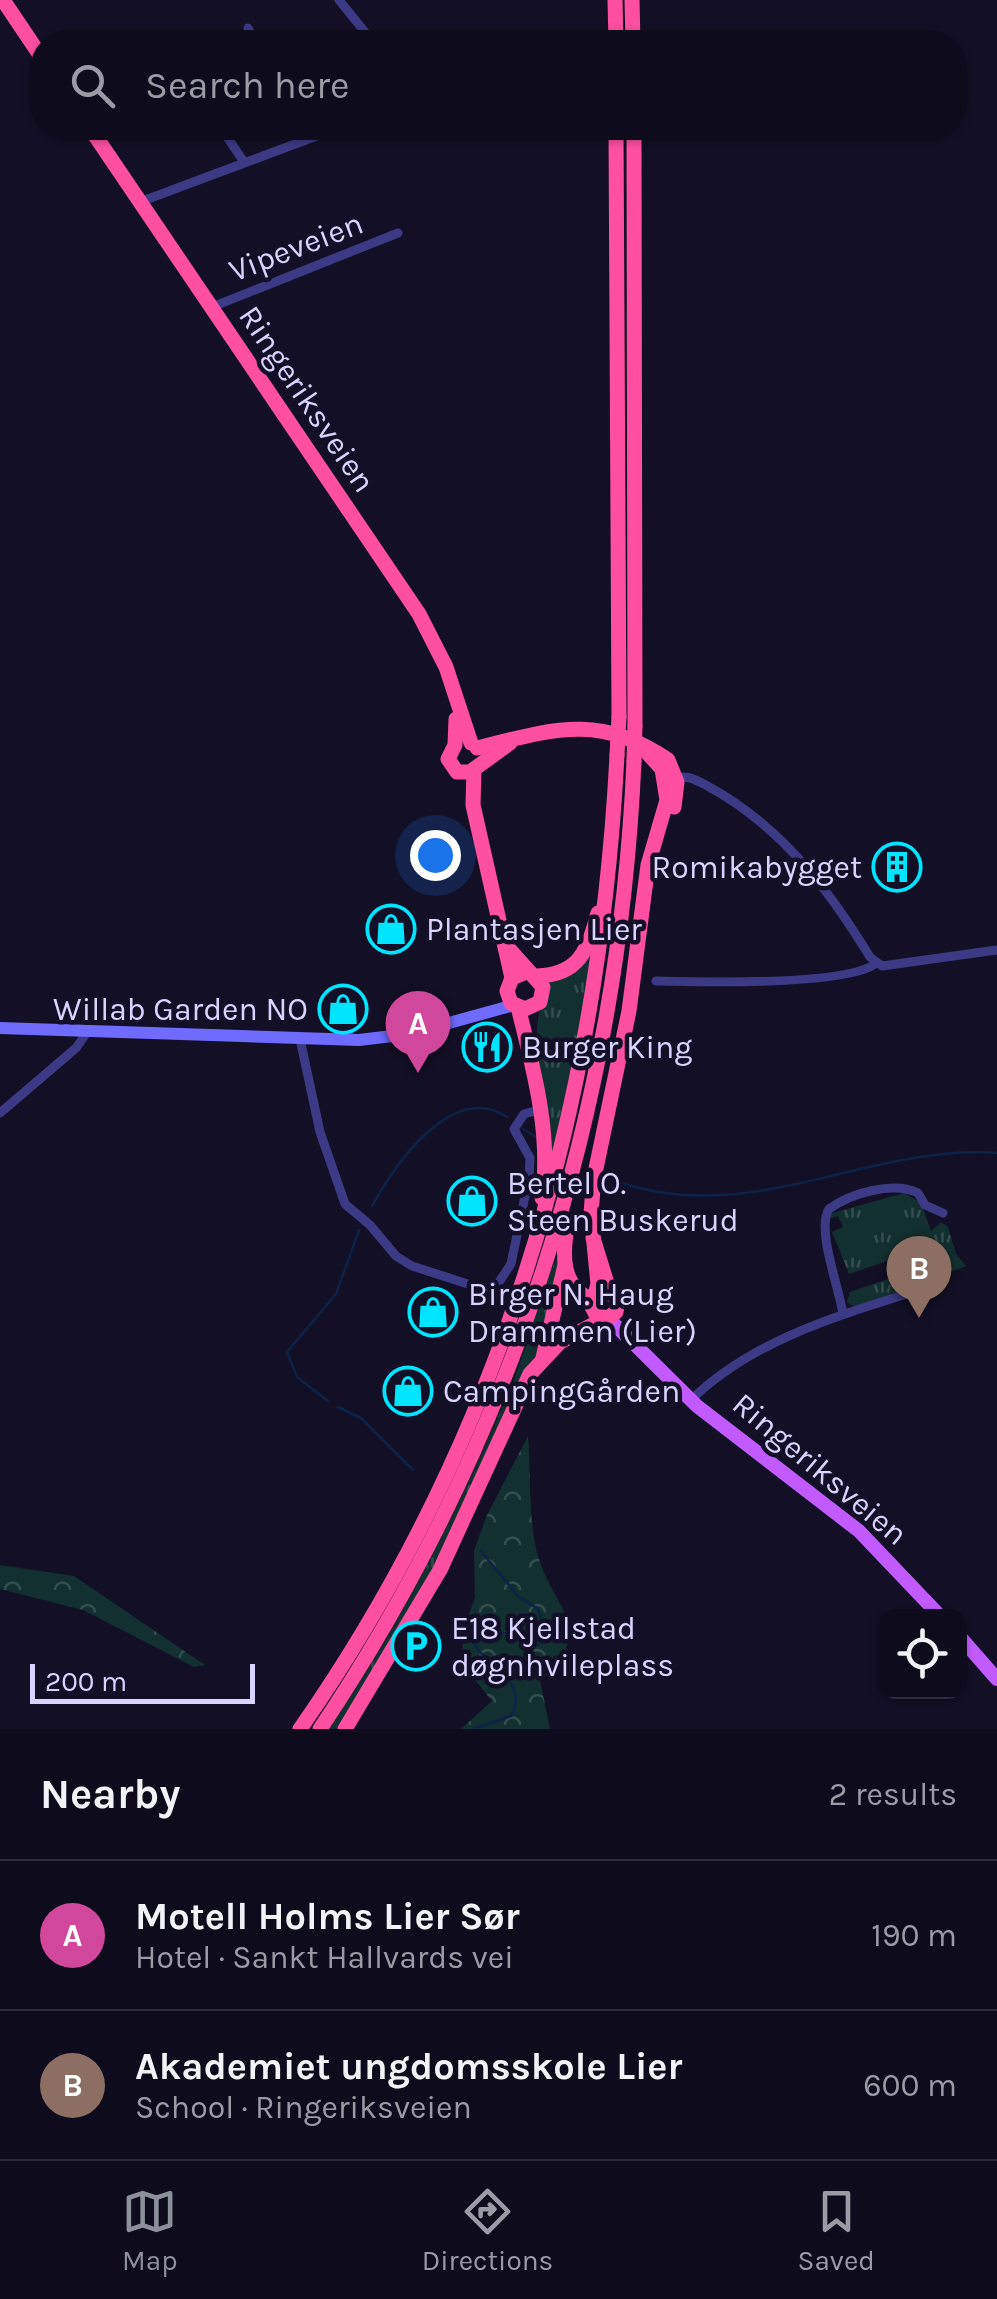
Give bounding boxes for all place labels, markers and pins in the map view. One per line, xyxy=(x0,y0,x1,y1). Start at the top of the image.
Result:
building icon: Romikabygget xyxy=(871,841,923,893)
place label: Romikabygget xyxy=(652,849,862,886)
shop icon: Plantasjen Lier xyxy=(365,903,417,955)
place label: Plantasjen Lier xyxy=(426,911,642,948)
shop icon: Willab Garden NO xyxy=(317,983,369,1035)
pin: A xyxy=(386,990,450,1073)
place label: Willab Garden NO xyxy=(53,991,308,1028)
restaurant icon: Burger King xyxy=(461,1021,513,1073)
place label: Burger King xyxy=(522,1029,692,1066)
place label: Bertel O. Steen Buskerud xyxy=(507,1165,739,1239)
shop icon: Bertel O. Steen Buskerud xyxy=(446,1175,498,1227)
pin: B xyxy=(886,1236,952,1318)
place label: Birger N. Haug Drammen (Lier) xyxy=(468,1276,697,1350)
shop icon: Birger N. Haug Drammen (Lier) xyxy=(407,1286,459,1338)
shop icon: CampingGården xyxy=(382,1365,434,1417)
place label: CampingGården xyxy=(443,1373,680,1410)
place label: E18 Kjellstad døgnhvileplass xyxy=(451,1610,674,1684)
parking icon: E18 Kjellstad døgnhvileplass xyxy=(390,1620,442,1672)

